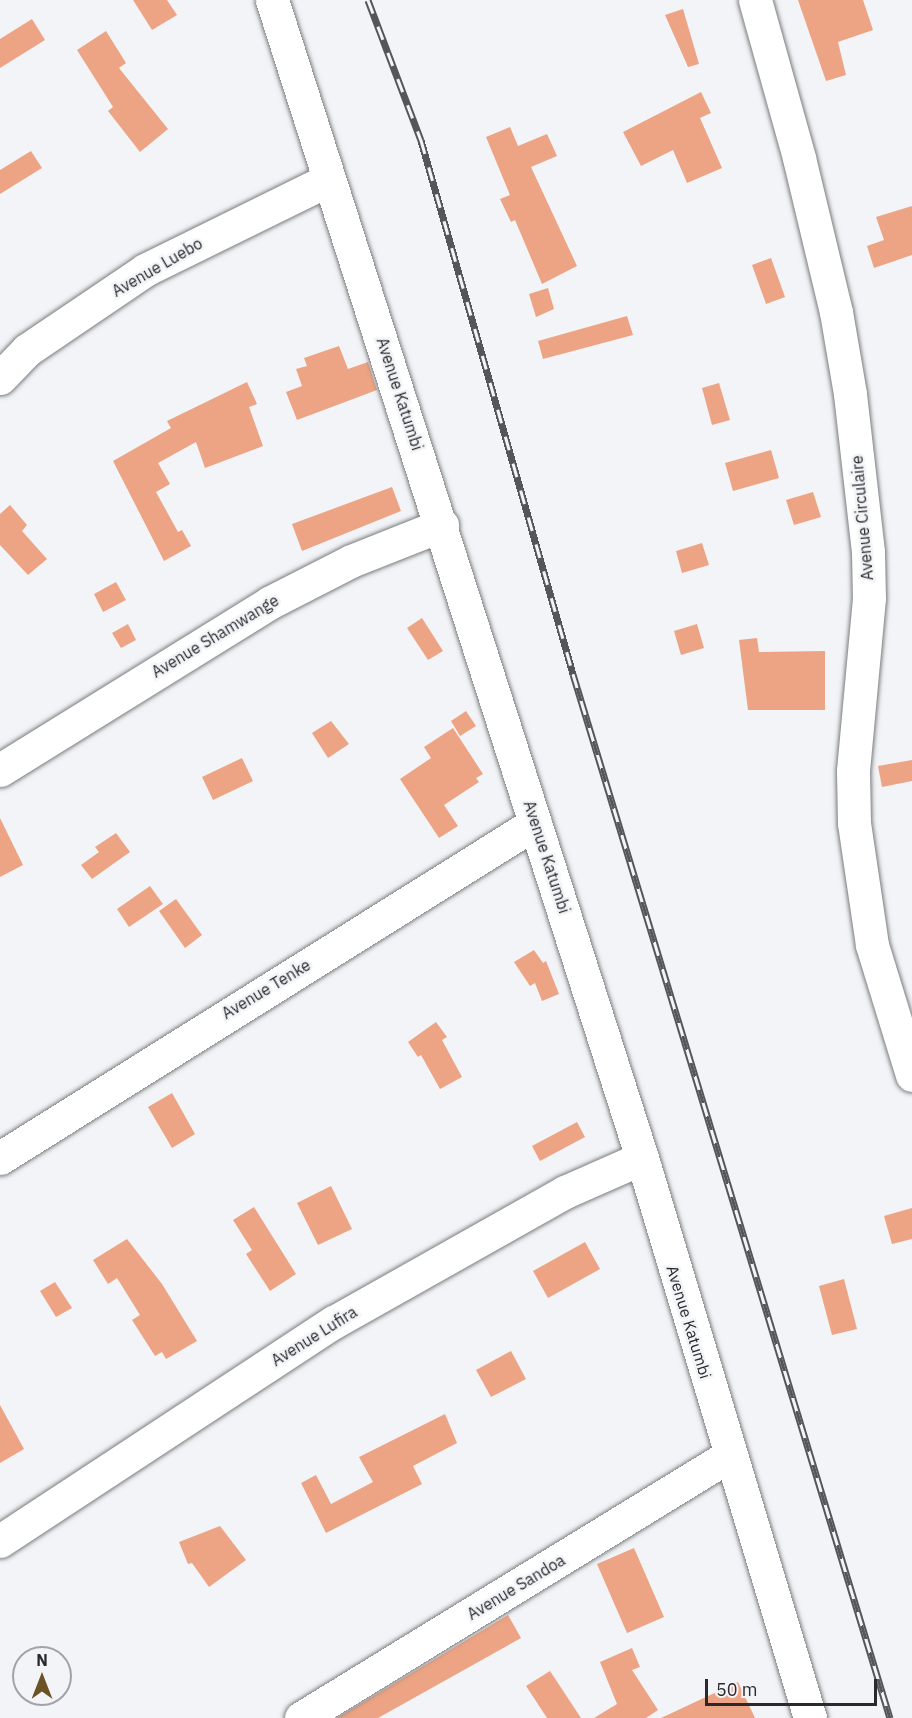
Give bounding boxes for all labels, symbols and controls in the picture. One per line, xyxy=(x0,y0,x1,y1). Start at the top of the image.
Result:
street label: Avenue Luebo xyxy=(108,233,206,301)
street label: Avenue Katumbi xyxy=(373,335,427,453)
street label: Avenue Circulaire xyxy=(847,455,877,581)
street label: Avenue Shamwange xyxy=(148,590,282,682)
street label: Avenue Katumbi xyxy=(520,798,574,916)
street label: Avenue Tenke xyxy=(218,955,314,1023)
street label: Avenue Katumbi xyxy=(663,1263,715,1381)
street label: Avenue Lufira xyxy=(268,1302,360,1370)
street label: Avenue Sandoa xyxy=(464,1550,568,1624)
north arrow xyxy=(12,1646,72,1706)
text: N xyxy=(36,1650,48,1670)
scale bar xyxy=(708,1667,880,1705)
text: 50 m xyxy=(716,1678,758,1701)

